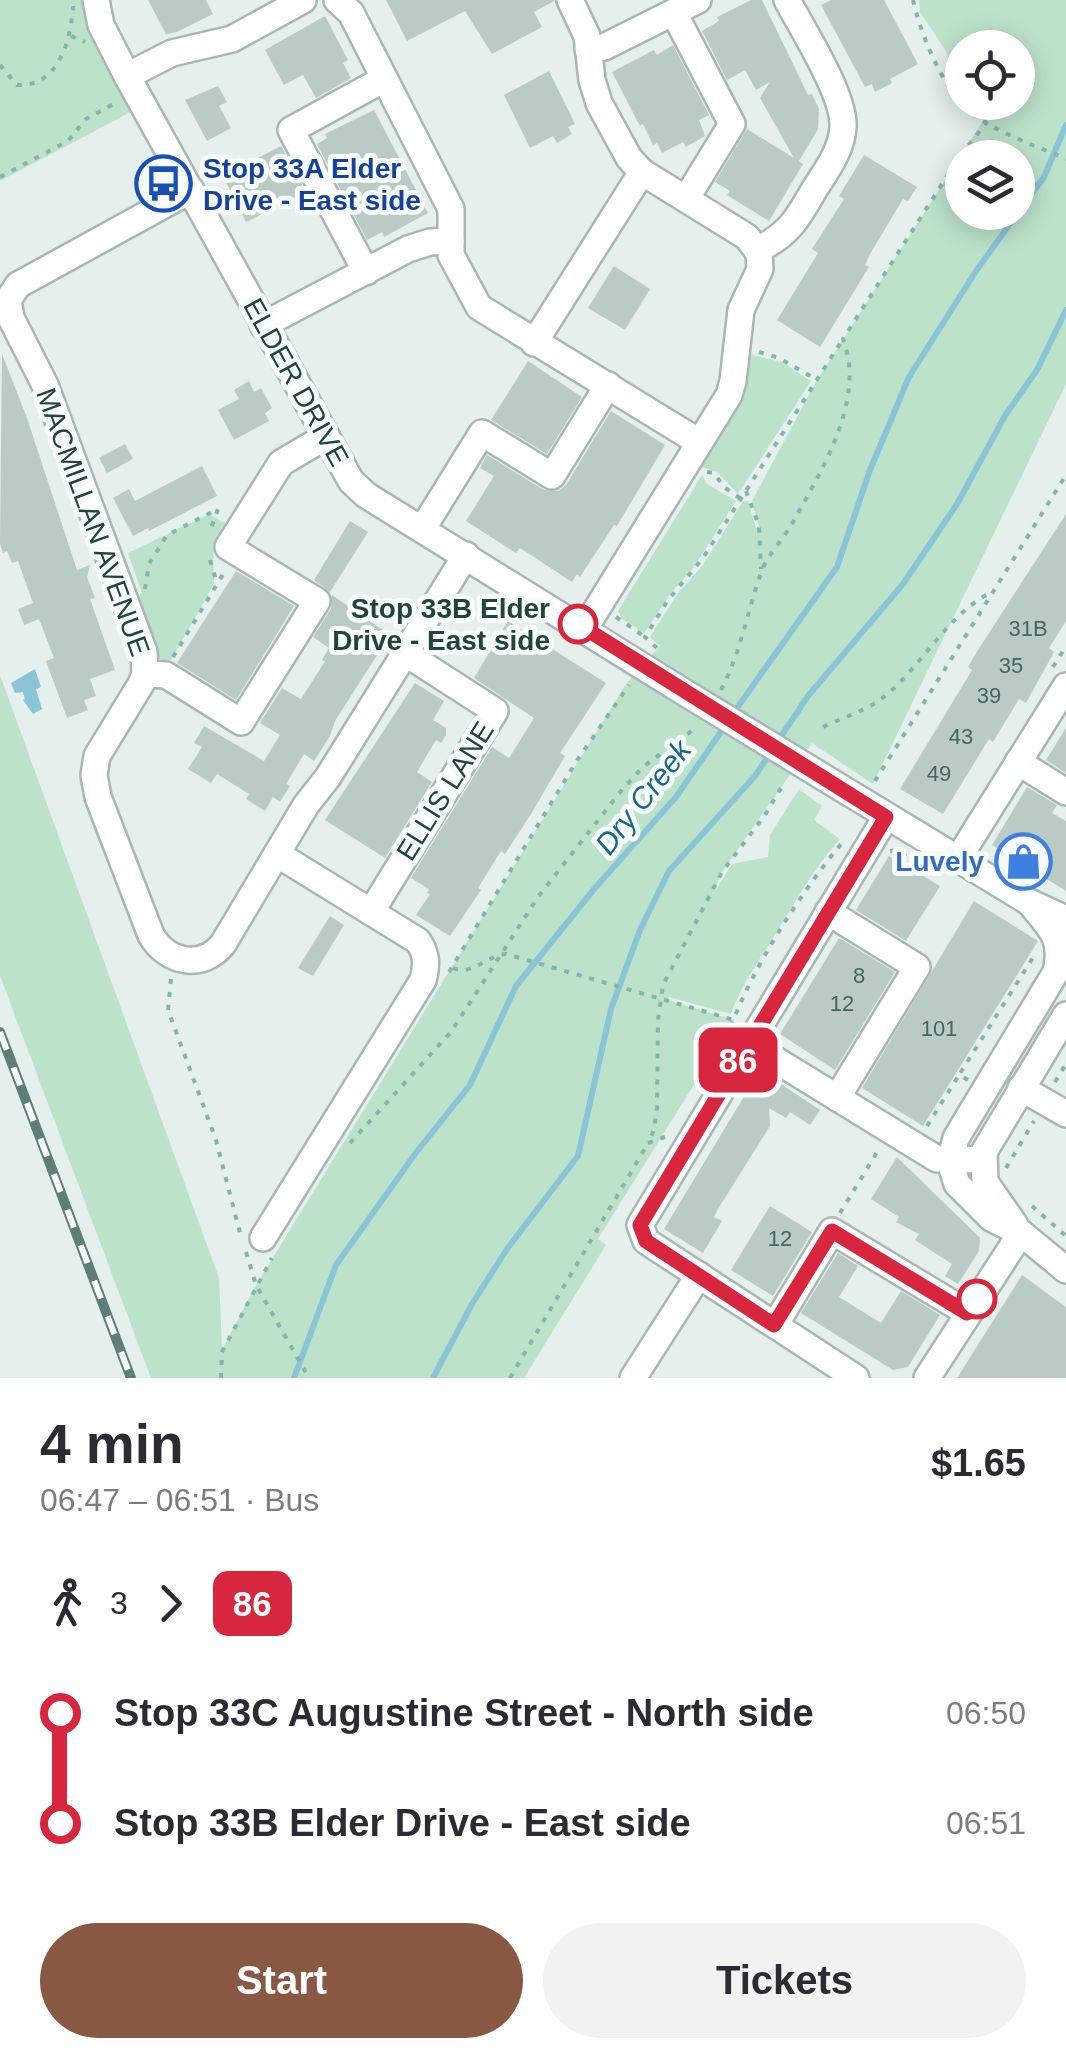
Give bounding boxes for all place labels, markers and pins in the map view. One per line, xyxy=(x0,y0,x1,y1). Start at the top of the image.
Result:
place label: Stop 33A Elder Drive - East side xyxy=(203,153,421,216)
bus stop icon: Stop 33A Elder Drive - East side xyxy=(134,154,194,214)
place label: Stop 33B Elder Drive - East side xyxy=(332,593,550,656)
marker: Stop 33B Elder Drive - East side xyxy=(559,605,597,643)
shop icon: Luvely xyxy=(993,831,1053,891)
place label: Luvely xyxy=(895,846,984,877)
unlabelled marker xyxy=(958,1280,996,1318)

